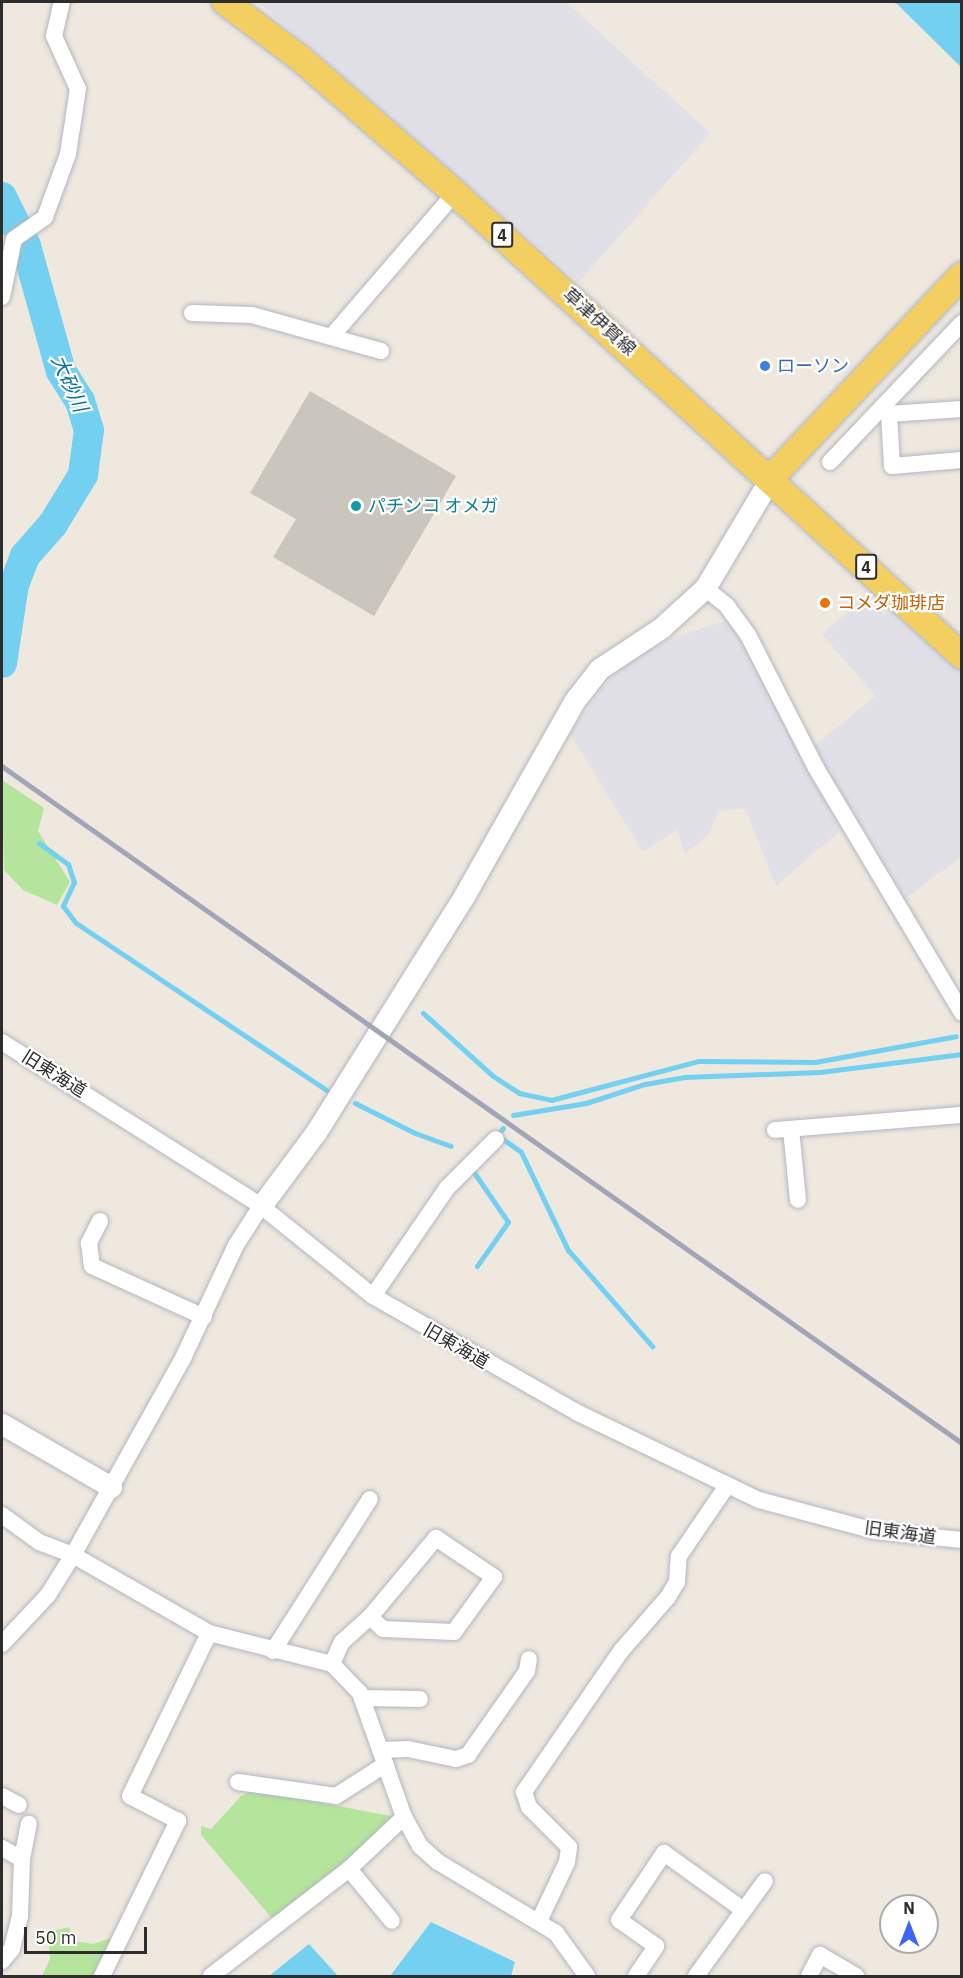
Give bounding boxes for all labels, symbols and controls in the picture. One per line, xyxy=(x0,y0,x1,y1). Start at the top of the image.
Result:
road number: 4 xyxy=(490,222,514,248)
street label: 草津伊賀線 xyxy=(558,284,640,360)
water label: 大砂川 xyxy=(47,351,93,415)
place label: ローソン xyxy=(777,355,849,377)
marker: ローソン xyxy=(758,359,772,373)
place label: パチンコ オメガ xyxy=(368,495,498,517)
marker: パチンコ オメガ xyxy=(349,499,363,513)
road number: 4 xyxy=(854,554,878,580)
place label: コメダ珈琲店 xyxy=(837,592,945,614)
marker: コメダ珈琲店 xyxy=(818,596,832,610)
street label: 旧東海道 xyxy=(18,1046,90,1102)
street label: 旧東海道 xyxy=(419,1319,493,1373)
street label: 旧東海道 xyxy=(863,1517,937,1549)
north arrow xyxy=(879,1894,939,1954)
text: N xyxy=(903,1898,915,1918)
scale bar xyxy=(27,1915,150,1953)
text: 50 m xyxy=(35,1926,77,1949)

